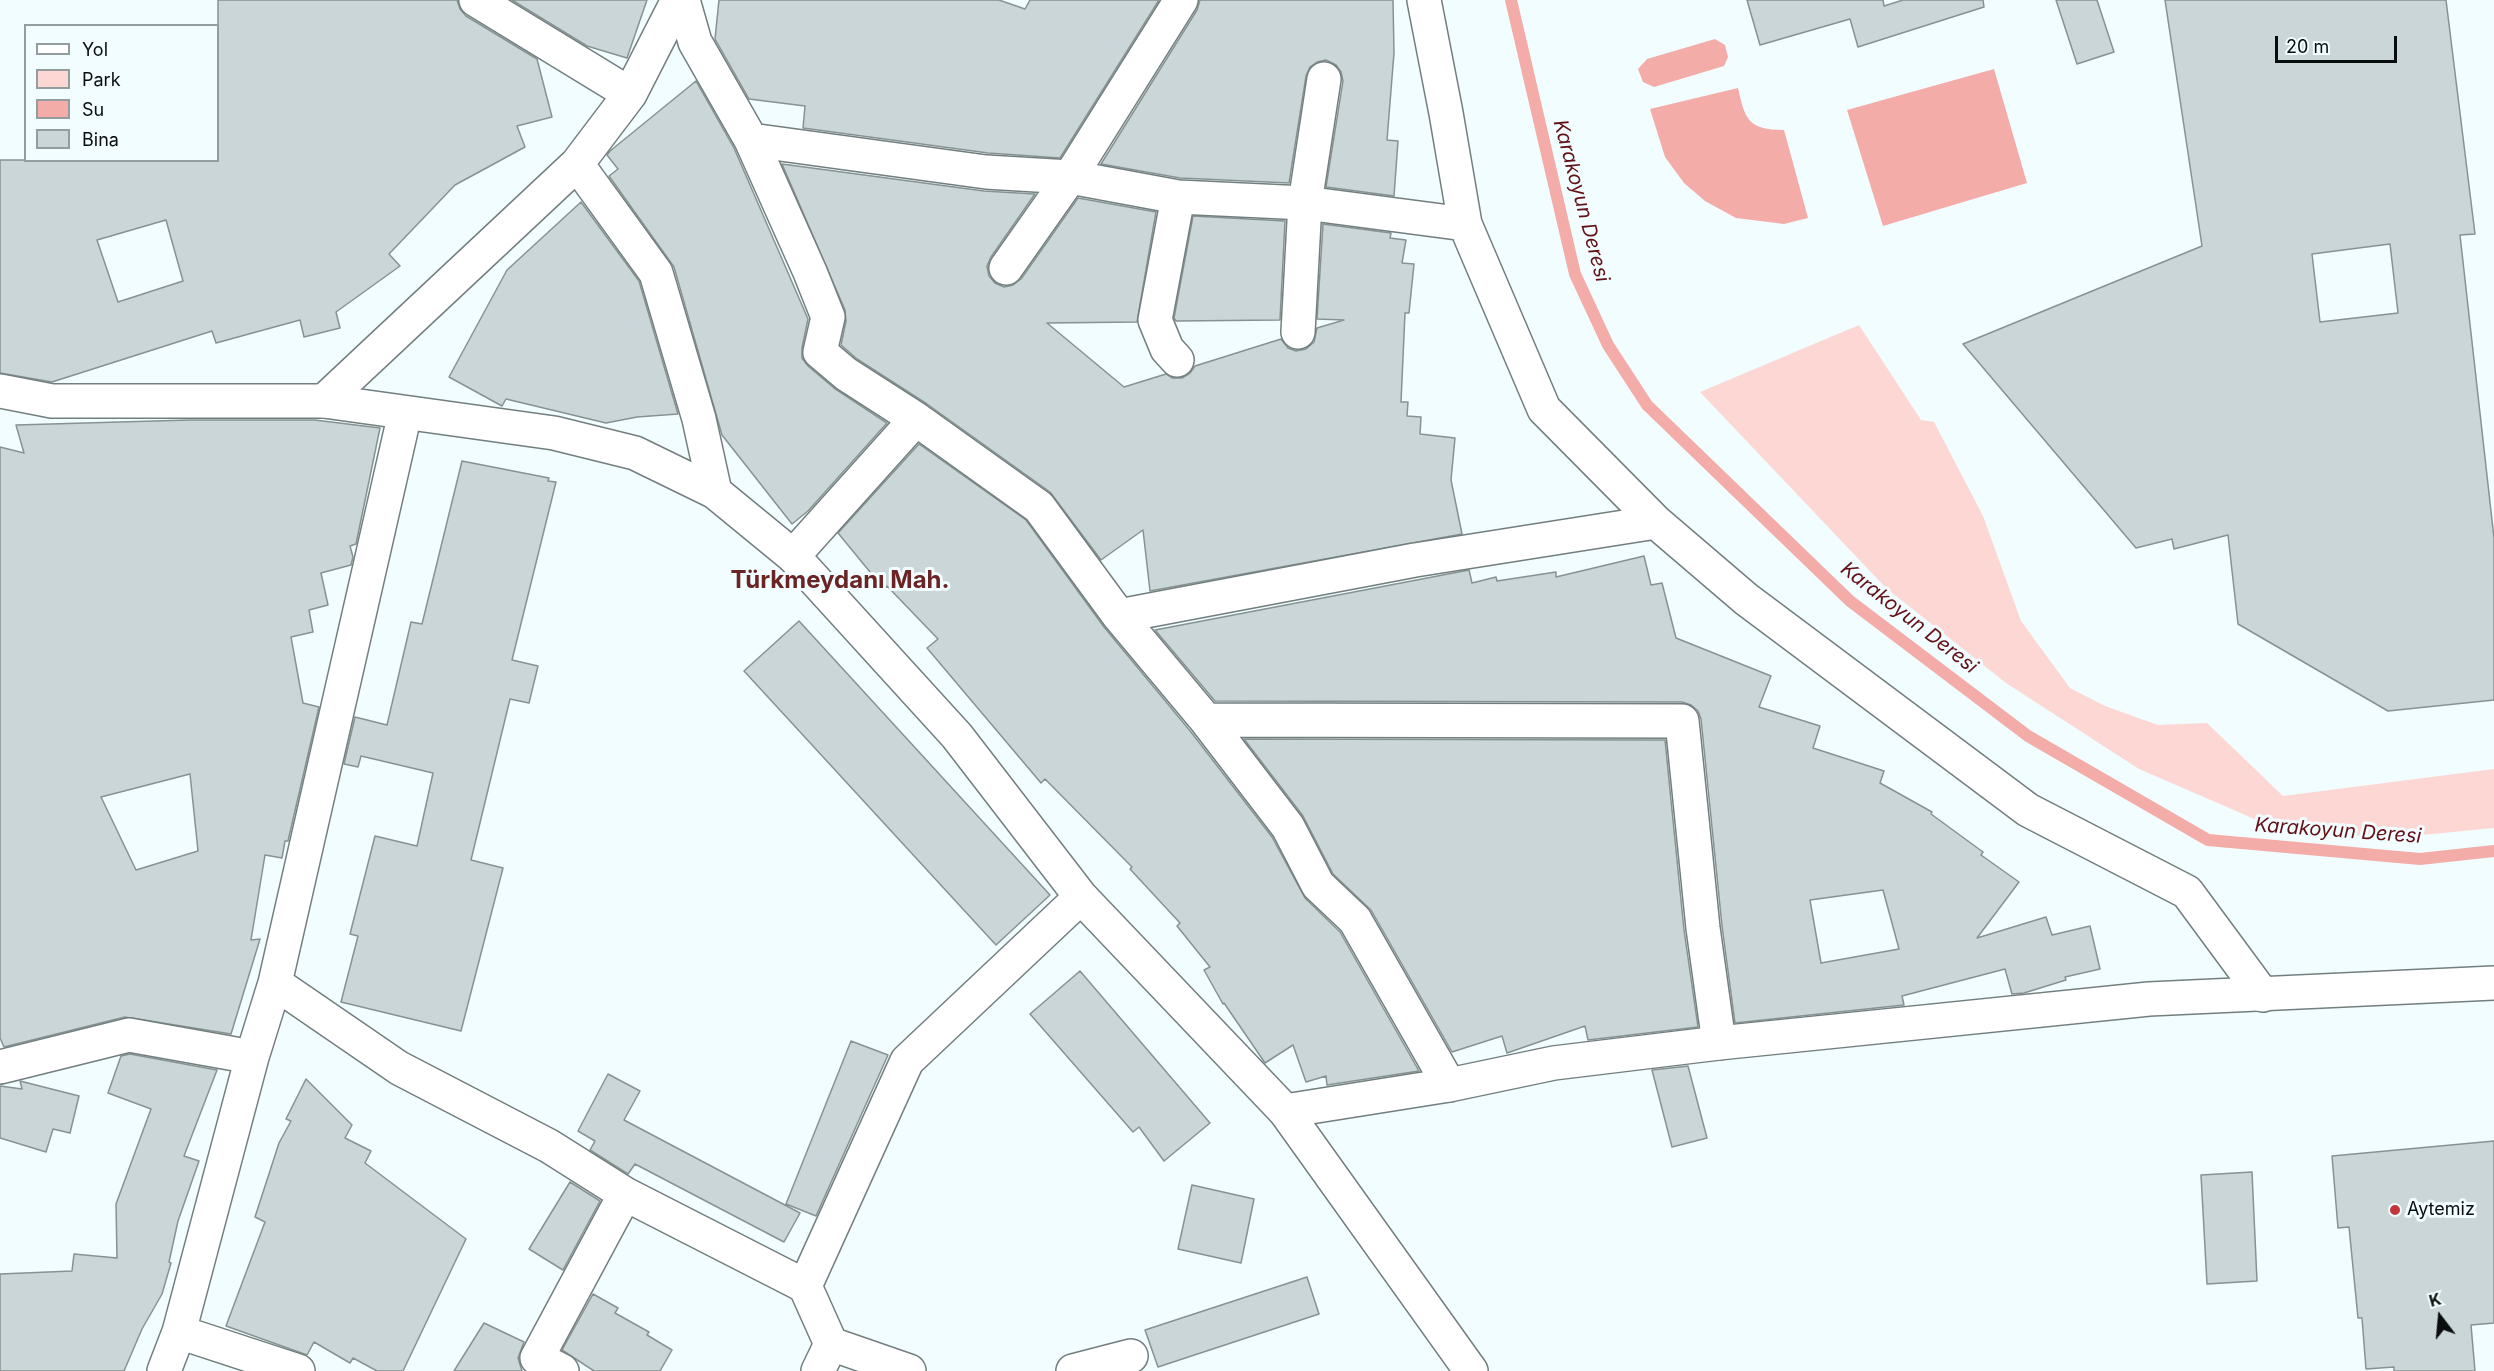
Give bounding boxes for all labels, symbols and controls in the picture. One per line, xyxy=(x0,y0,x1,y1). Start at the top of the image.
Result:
legend xyxy=(24,24,219,162)
scale bar xyxy=(2278,24,2400,62)
text: 20 m xyxy=(2286,36,2329,57)
text: Yol xyxy=(82,39,108,60)
text: Park xyxy=(82,69,121,90)
text: Su xyxy=(82,99,104,120)
water label: Karakoyun Deresi xyxy=(1548,117,1614,285)
text: Bina xyxy=(82,129,119,150)
water label: Karakoyun Deresi xyxy=(1836,557,1982,679)
district label: Türkmeydanı Mah. xyxy=(730,567,950,595)
water label: Karakoyun Deresi xyxy=(2254,813,2422,849)
place label: Aytemiz xyxy=(2407,1199,2475,1221)
marker: Aytemiz xyxy=(2388,1203,2402,1217)
north arrow xyxy=(2410,1287,2470,1347)
text: K xyxy=(2427,1288,2443,1311)

